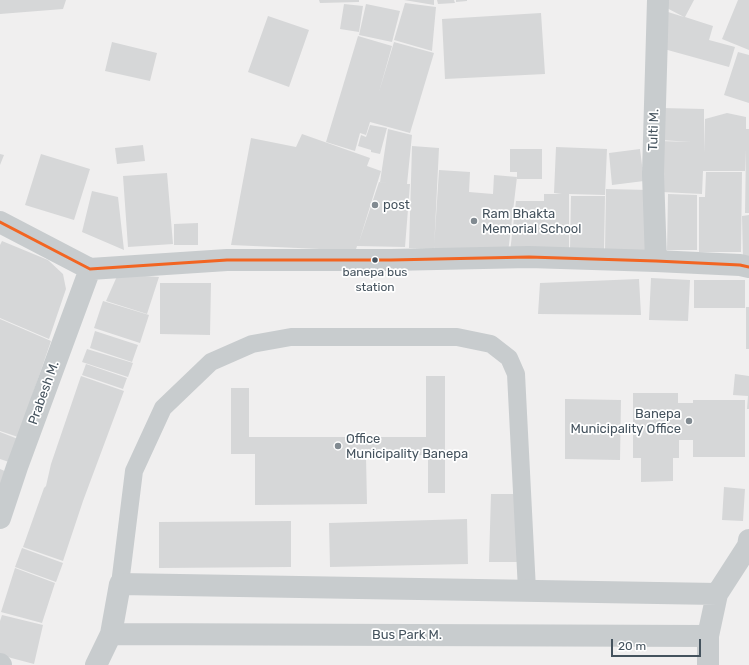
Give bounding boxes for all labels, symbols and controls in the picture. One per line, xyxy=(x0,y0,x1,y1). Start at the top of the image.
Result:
street label: Tulti M. xyxy=(645,109,663,151)
place label: post xyxy=(383,197,410,213)
marker: post xyxy=(370,200,380,210)
place label: Ram Bhakta Memorial School xyxy=(482,206,581,237)
marker: Ram Bhakta Memorial School xyxy=(469,216,479,226)
marker: banepa bus station xyxy=(370,255,380,265)
place label: banepa bus station xyxy=(343,266,407,294)
street label: Prabesh M. xyxy=(25,359,63,427)
place label: Banepa Municipality Office xyxy=(570,406,681,437)
marker: Banepa Municipality Office xyxy=(684,416,694,426)
place label: Office Municipality Banepa xyxy=(346,431,468,462)
marker: Office Municipality Banepa xyxy=(333,441,343,451)
street label: Bus Park M. xyxy=(372,627,442,643)
scale bar xyxy=(613,631,703,657)
text: 20 m xyxy=(618,639,646,653)

